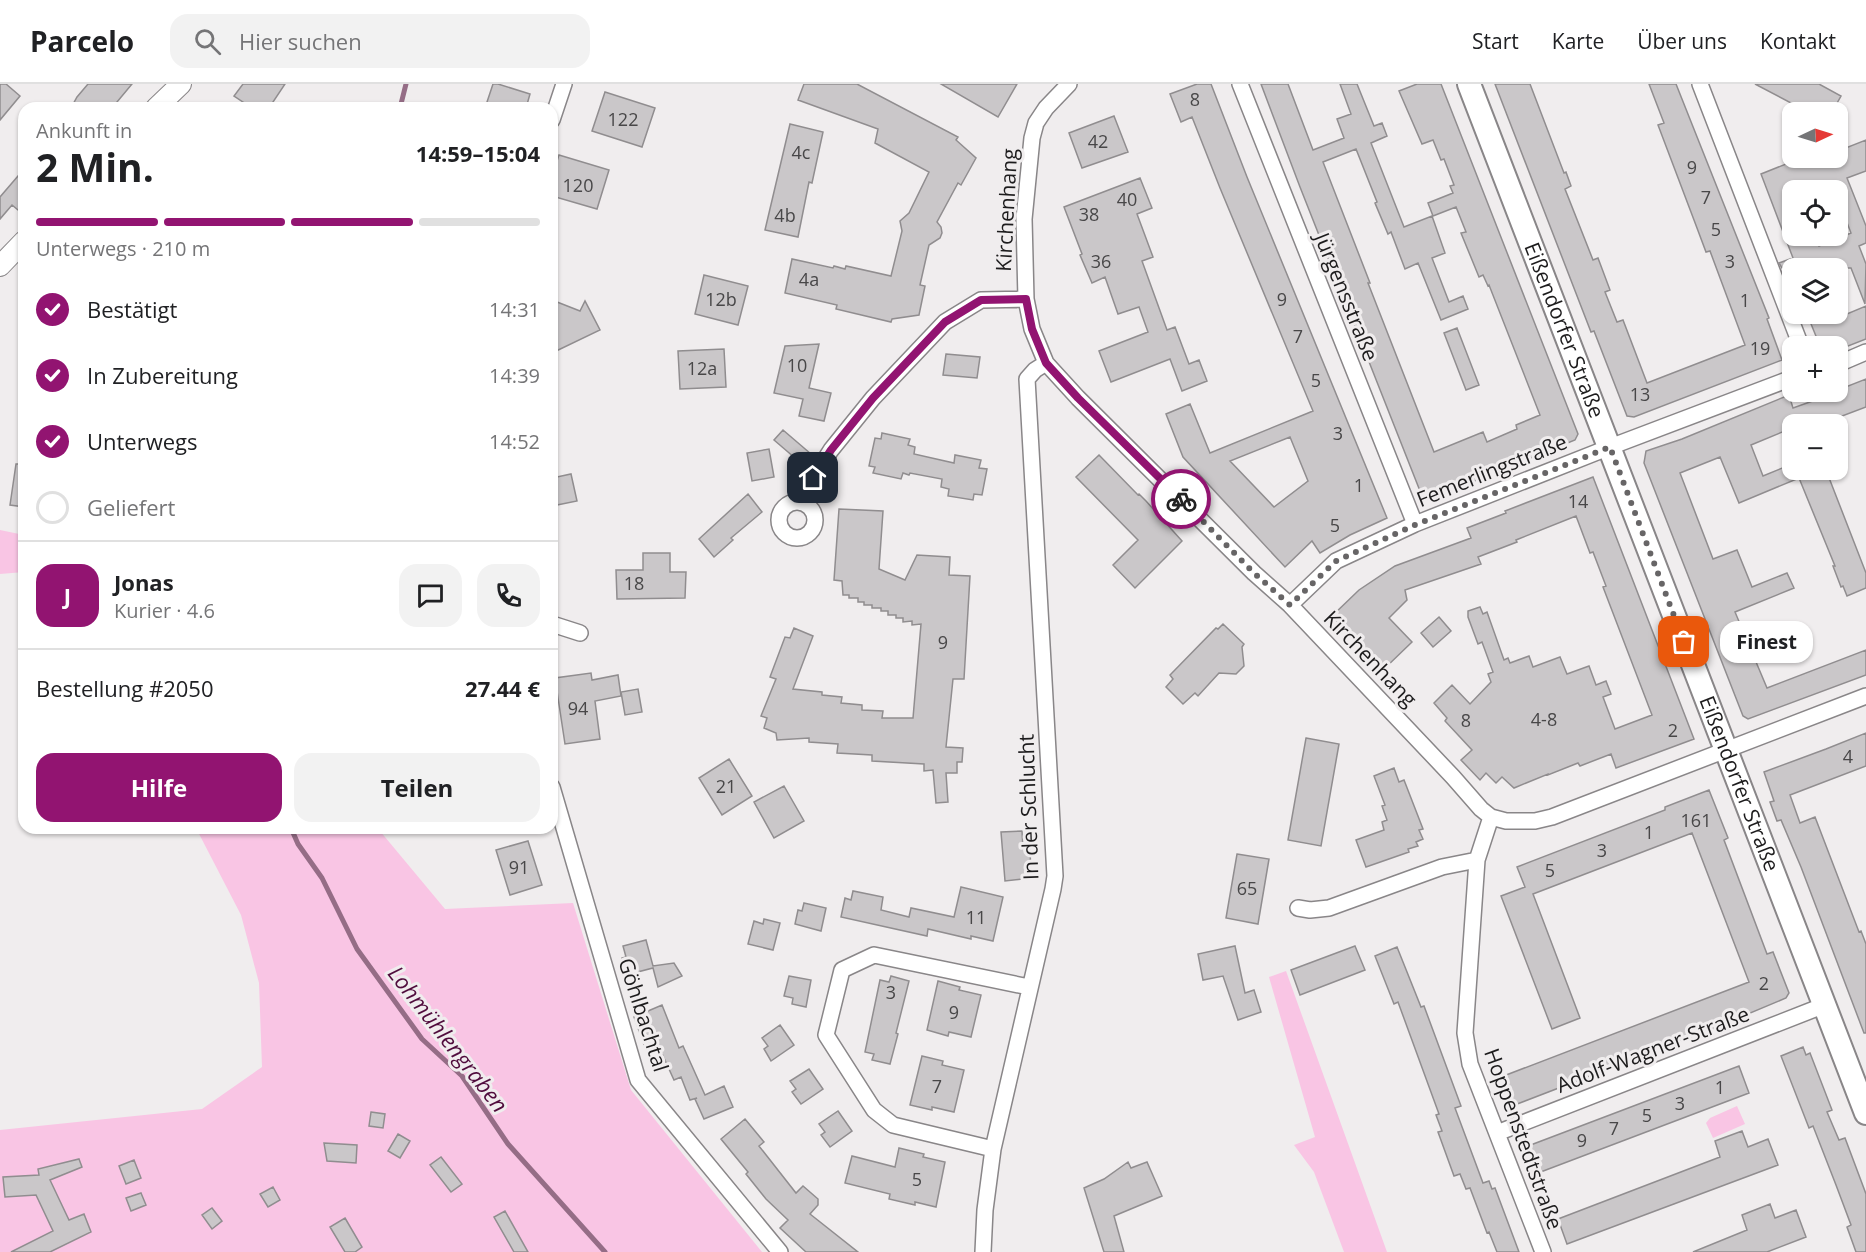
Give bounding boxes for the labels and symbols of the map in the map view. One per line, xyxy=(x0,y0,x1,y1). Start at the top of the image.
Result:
house number: 8 xyxy=(1190,87,1200,111)
north arrow xyxy=(1782,102,1848,168)
house number: 122 xyxy=(608,107,638,131)
house number: 42 xyxy=(1088,129,1108,153)
house number: 4c xyxy=(792,140,811,164)
street label: Kirchenhang xyxy=(989,148,1023,272)
house number: 9 xyxy=(1687,155,1697,179)
house number: 120 xyxy=(563,173,593,197)
house number: 7 xyxy=(1701,185,1711,209)
house number: 40 xyxy=(1117,187,1137,211)
house number: 38 xyxy=(1079,202,1099,226)
house number: 4b xyxy=(774,203,796,227)
house number: 5 xyxy=(1711,217,1721,241)
street label: Jürgensstraße xyxy=(1308,227,1385,365)
street label: Eißendorfer Straße xyxy=(1518,238,1611,422)
house number: 36 xyxy=(1091,249,1111,273)
house number: 3 xyxy=(1725,249,1735,273)
house number: 4a xyxy=(799,267,819,291)
house number: 12b xyxy=(705,287,737,311)
house number: 9 xyxy=(1277,287,1287,311)
house number: 1 xyxy=(1740,288,1750,312)
house number: 7 xyxy=(1293,324,1303,348)
house number: 19 xyxy=(1750,336,1770,360)
house number: 10 xyxy=(787,353,807,377)
house number: 12a xyxy=(687,356,717,380)
house number: 5 xyxy=(1311,368,1321,392)
house number: 13 xyxy=(1630,382,1650,406)
house number: 3 xyxy=(1333,421,1343,445)
street label: Femerlingstraße xyxy=(1412,427,1571,513)
pin xyxy=(787,452,838,503)
courier xyxy=(1151,469,1211,529)
house number: 1 xyxy=(1354,473,1364,497)
house number: 14 xyxy=(1568,489,1588,513)
house number: 5 xyxy=(1330,513,1340,537)
house number: 18 xyxy=(624,571,644,595)
street label: Kirchenhang xyxy=(1318,604,1424,712)
pin xyxy=(1658,616,1709,667)
callout: Finest xyxy=(1720,621,1813,663)
house number: 9 xyxy=(938,630,948,654)
street label: Eißendorfer Straße xyxy=(1693,692,1786,875)
house number: 94 xyxy=(568,696,588,720)
house number: 4-8 xyxy=(1531,707,1557,731)
house number: 8 xyxy=(1461,708,1471,732)
house number: 2 xyxy=(1668,718,1678,742)
street label: In der Schlucht xyxy=(1011,734,1045,880)
house number: 4 xyxy=(1843,744,1853,768)
house number: 21 xyxy=(716,774,736,798)
house number: 161 xyxy=(1681,808,1711,832)
house number: 1 xyxy=(1644,820,1654,844)
house number: 3 xyxy=(1597,838,1607,862)
house number: 91 xyxy=(509,855,529,879)
house number: 5 xyxy=(1545,858,1555,882)
house number: 65 xyxy=(1237,876,1257,900)
house number: 11 xyxy=(966,905,986,929)
street label: Göhlbachtal xyxy=(612,954,675,1075)
water label: Lohmühlengraben xyxy=(382,959,515,1118)
house number: 2 xyxy=(1759,971,1769,995)
house number: 3 xyxy=(886,980,896,1004)
street label: Adolf-Wagner-Straße xyxy=(1552,999,1753,1099)
house number: 9 xyxy=(949,1000,959,1024)
street label: Hoppenstedtstraße xyxy=(1478,1044,1570,1233)
house number: 7 xyxy=(932,1074,942,1098)
house number: 1 xyxy=(1715,1075,1725,1099)
house number: 3 xyxy=(1675,1091,1685,1115)
house number: 5 xyxy=(1642,1103,1652,1127)
house number: 7 xyxy=(1609,1116,1619,1140)
house number: 9 xyxy=(1577,1128,1587,1152)
house number: 5 xyxy=(912,1167,922,1191)

